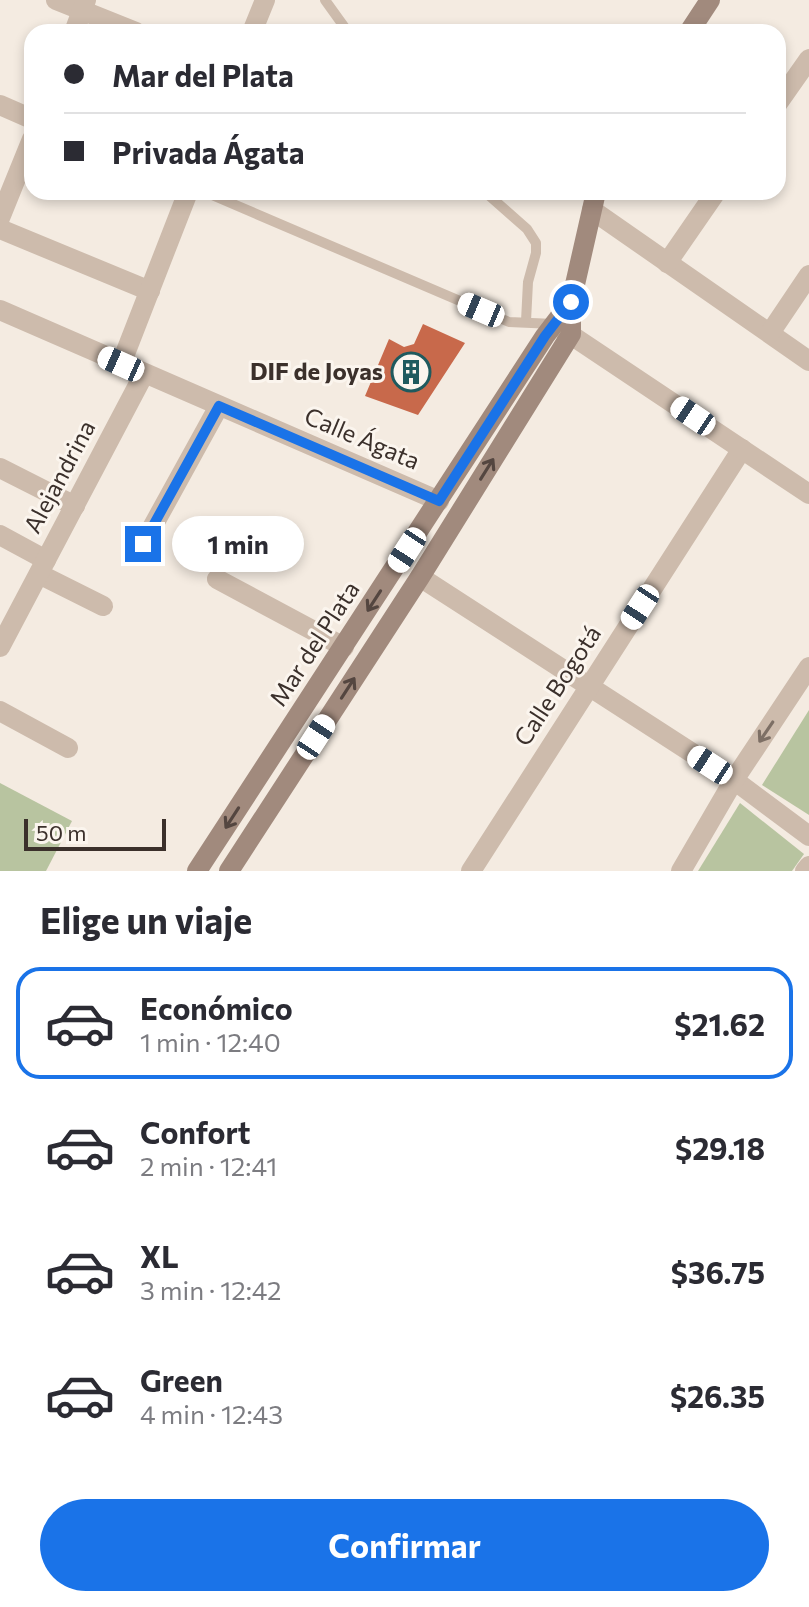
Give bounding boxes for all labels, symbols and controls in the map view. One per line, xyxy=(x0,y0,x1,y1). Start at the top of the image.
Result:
text: Mar del Plata xyxy=(112,56,294,93)
text: Privada Ágata xyxy=(112,133,305,170)
route start xyxy=(553,284,589,320)
car xyxy=(454,290,508,330)
car xyxy=(94,343,148,385)
building icon: DIF de Joyas xyxy=(390,351,432,393)
place label: DIF de Joyas xyxy=(250,356,383,385)
car xyxy=(666,393,720,439)
street label: Calle Ágata xyxy=(301,400,425,475)
street label: Alejandrina xyxy=(17,415,101,538)
one-way arrow xyxy=(479,458,495,481)
callout: 1 min xyxy=(171,516,303,572)
car xyxy=(384,523,430,577)
route end xyxy=(125,526,161,562)
text: 1 min xyxy=(207,528,269,559)
street label: Mar del Plata xyxy=(263,575,365,711)
car xyxy=(617,580,663,634)
one-way arrow xyxy=(366,589,383,611)
street label: Calle Bogotá xyxy=(507,620,606,751)
one-way arrow xyxy=(340,677,356,700)
car xyxy=(293,710,339,764)
one-way arrow xyxy=(758,720,774,743)
car xyxy=(683,742,737,788)
one-way arrow xyxy=(223,806,239,829)
scale bar xyxy=(24,815,166,851)
text: 50 m xyxy=(36,819,86,846)
text: Elige un viaje xyxy=(40,897,252,941)
icon: car xyxy=(44,987,116,1059)
text: Económico xyxy=(140,989,293,1026)
text: $21.62 xyxy=(674,1005,765,1042)
text: 1 min · 12:40 xyxy=(140,1026,281,1057)
icon: car xyxy=(44,1111,116,1183)
text: Confort xyxy=(140,1113,251,1150)
text: $29.18 xyxy=(675,1129,765,1166)
text: 2 min · 12:41 xyxy=(140,1150,277,1181)
icon: car xyxy=(44,1235,116,1307)
text: XL xyxy=(140,1237,179,1274)
text: $36.75 xyxy=(671,1253,765,1290)
text: 3 min · 12:42 xyxy=(140,1274,281,1305)
icon: car xyxy=(44,1359,116,1431)
text: Green xyxy=(140,1361,223,1398)
text: $26.35 xyxy=(670,1377,765,1414)
text: 4 min · 12:43 xyxy=(140,1398,283,1429)
button: Confirmar xyxy=(40,1499,769,1591)

